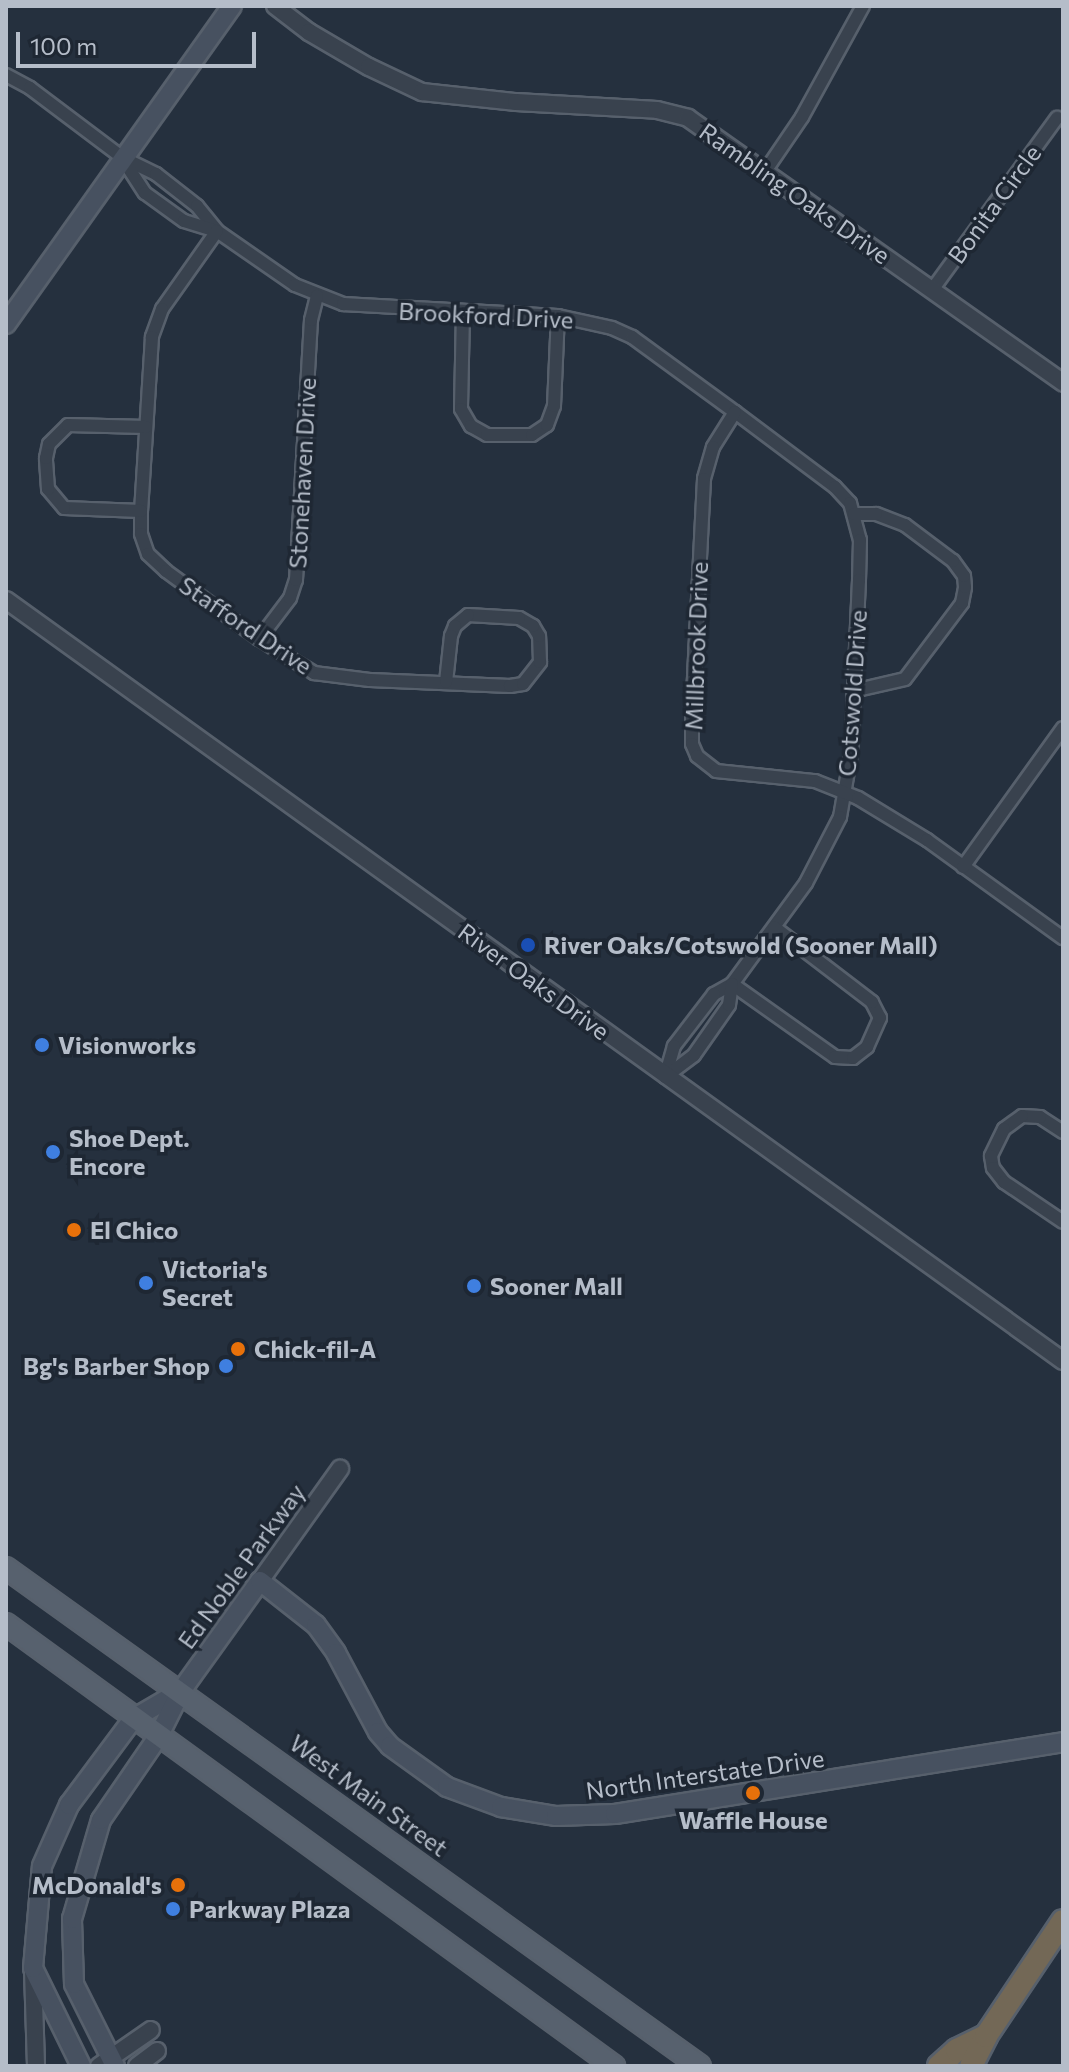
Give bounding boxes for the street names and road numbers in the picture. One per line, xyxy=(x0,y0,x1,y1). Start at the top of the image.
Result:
street label: Rambling Oaks Drive xyxy=(694,116,896,270)
street label: Bonita Circle xyxy=(941,139,1047,269)
street label: Brookford Drive xyxy=(398,296,574,334)
street label: Stonehaven Drive xyxy=(283,377,321,569)
street label: Millbrook Drive xyxy=(679,561,713,731)
street label: Stafford Drive xyxy=(174,570,318,680)
street label: Cotswold Drive xyxy=(832,609,872,777)
street label: River Oaks Drive xyxy=(453,917,615,1045)
street label: Ed Noble Parkway xyxy=(172,1478,310,1654)
street label: West Main Street xyxy=(284,1728,454,1862)
street label: North Interstate Drive xyxy=(584,1743,826,1805)

